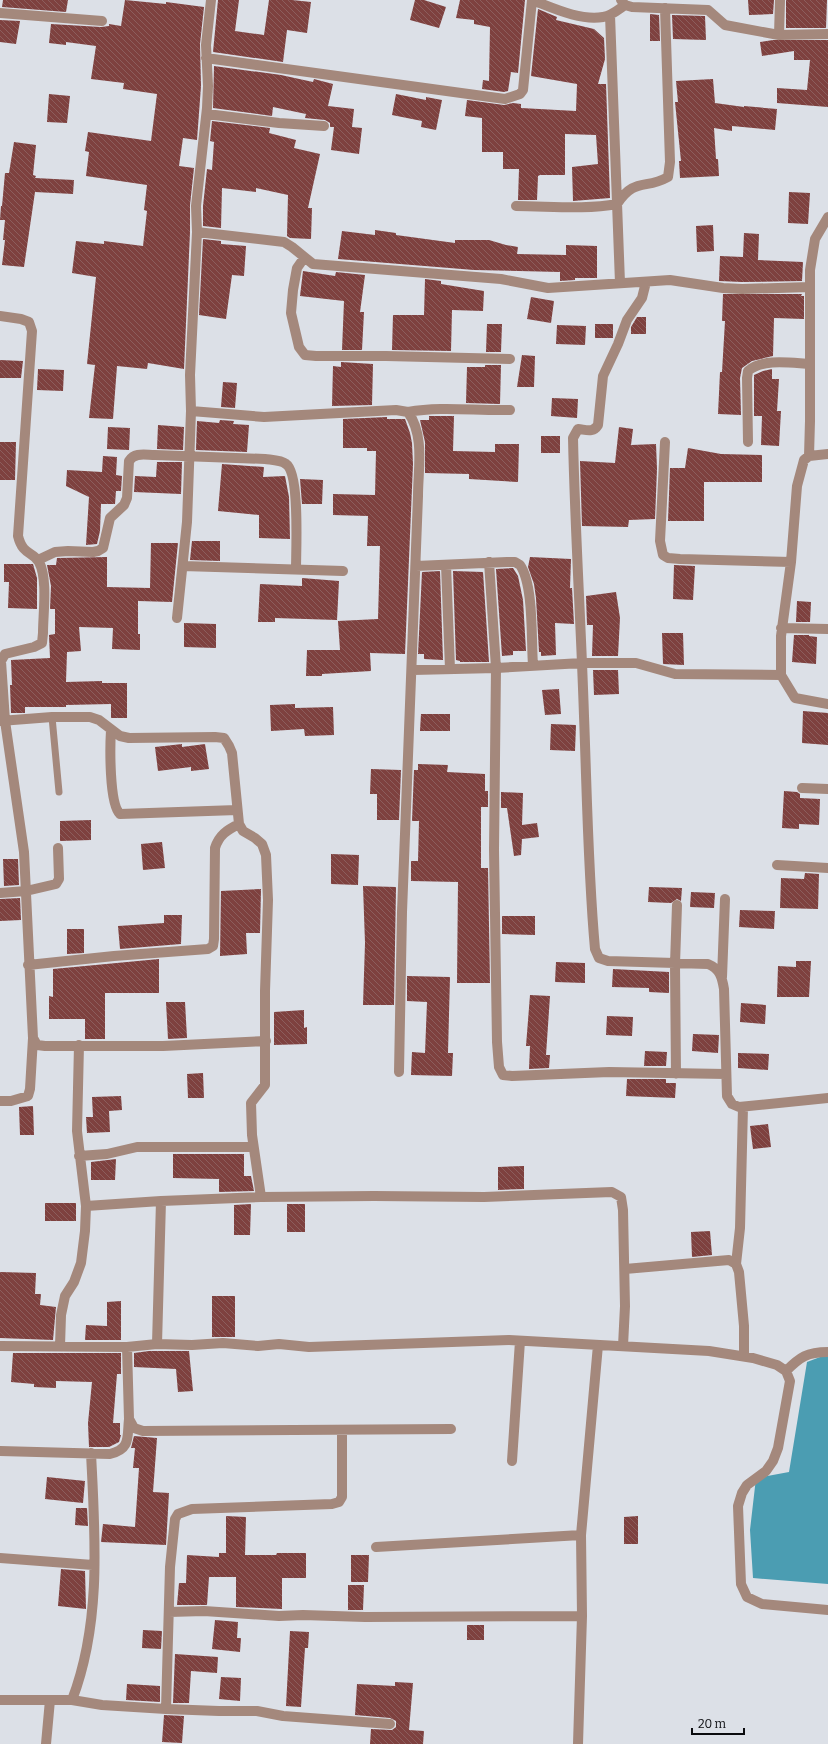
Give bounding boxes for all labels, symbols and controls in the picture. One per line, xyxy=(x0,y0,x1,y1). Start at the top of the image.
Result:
scale bar xyxy=(692,1710,744,1736)
text: 20 m xyxy=(698,1717,727,1731)

